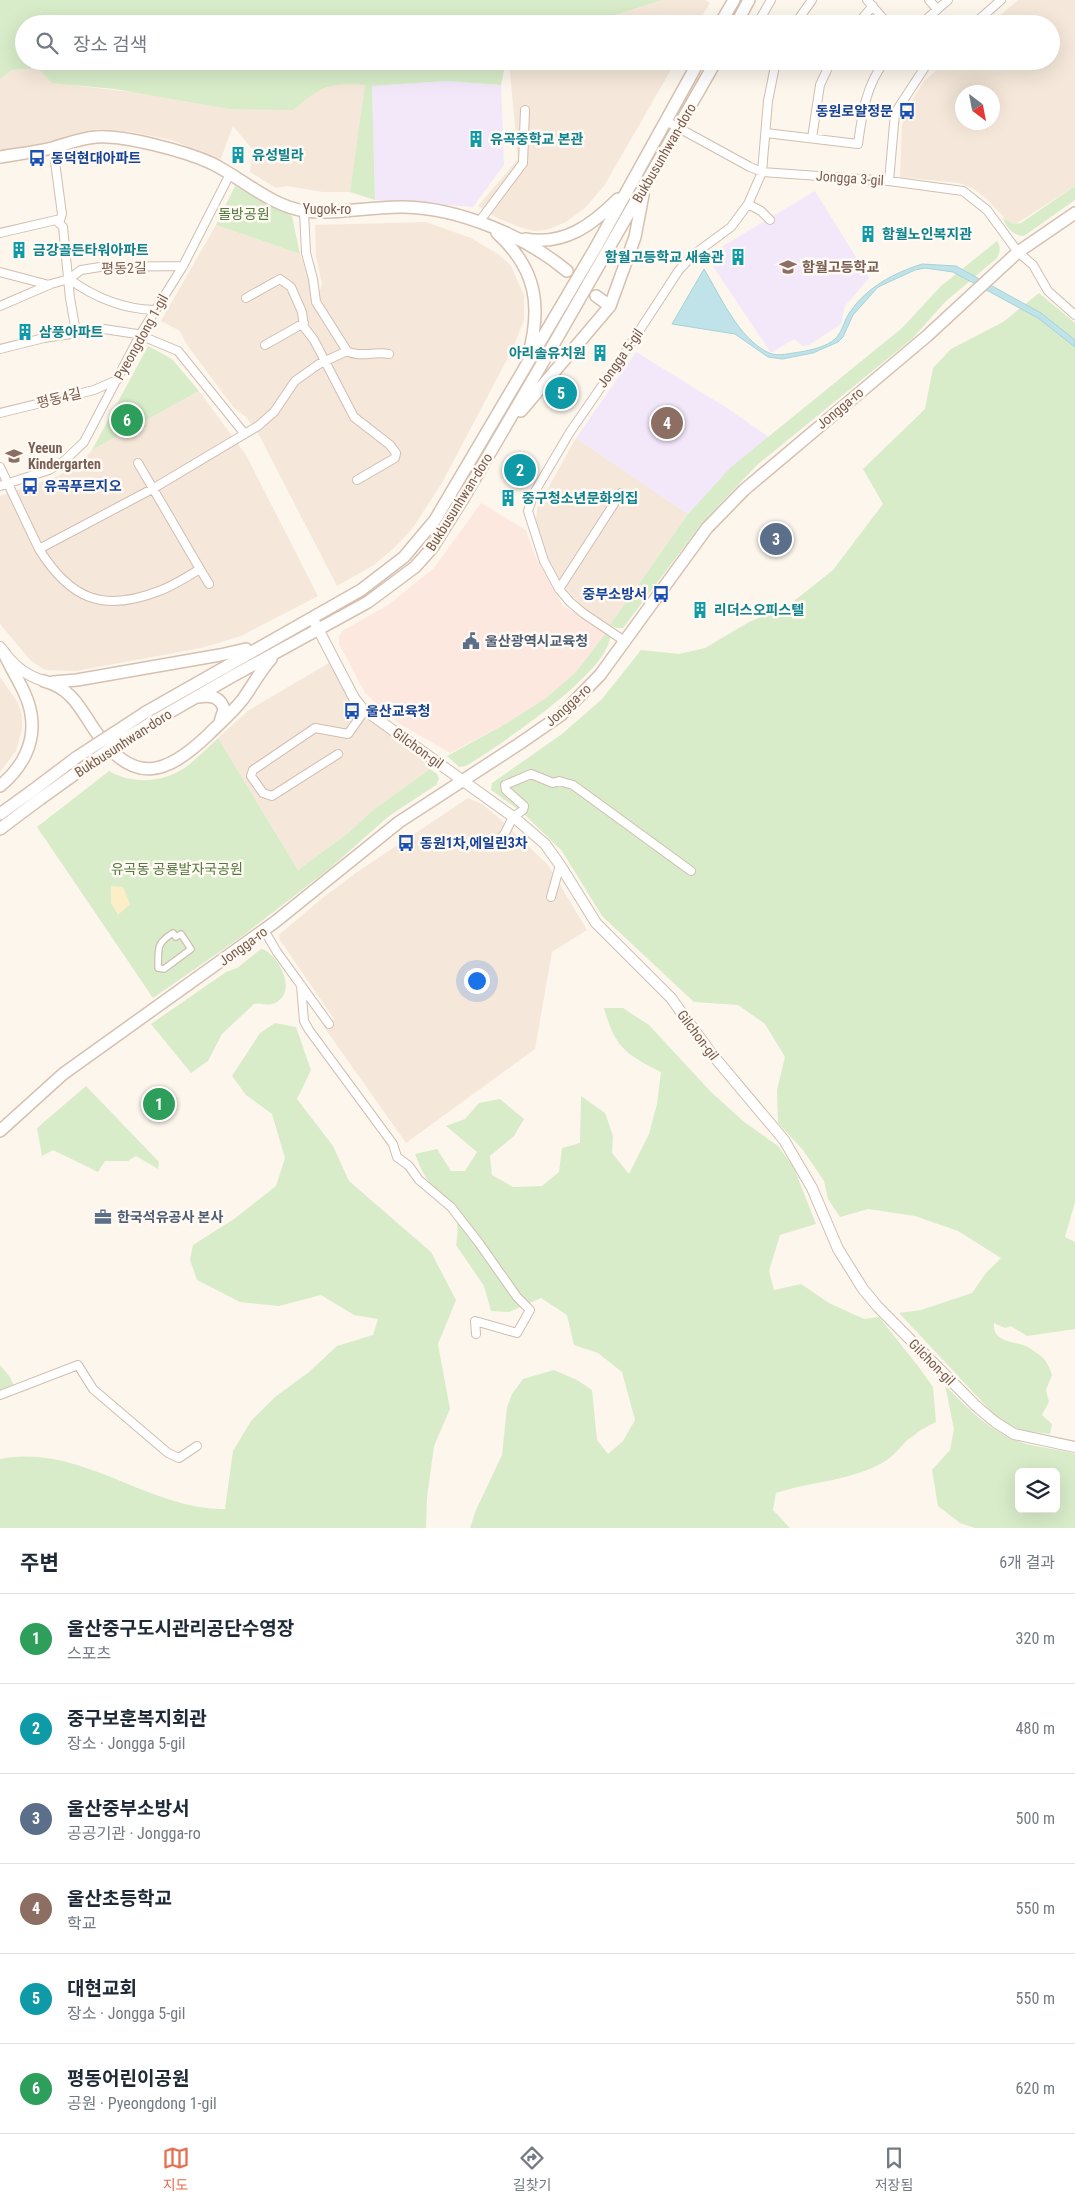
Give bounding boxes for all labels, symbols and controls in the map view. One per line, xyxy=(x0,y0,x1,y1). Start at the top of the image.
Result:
search box xyxy=(15,15,1060,70)
icon: search xyxy=(33,29,61,57)
text: 장소 검색 xyxy=(73,33,147,56)
north arrow xyxy=(955,85,1000,130)
street label: Bukbusunhwan-doro xyxy=(629,100,699,206)
bus stop icon: 동원로얄정문 xyxy=(897,101,917,121)
place label: 동원로얄정문 xyxy=(816,103,893,119)
building icon: 유곡중학교 본관 xyxy=(466,129,486,149)
place label: 유곡중학교 본관 xyxy=(490,131,584,147)
building icon: 유성빌라 xyxy=(228,145,248,165)
place label: 유성빌라 xyxy=(252,147,304,163)
bus stop icon: 동덕현대아파트 xyxy=(27,148,47,168)
place label: 동덕현대아파트 xyxy=(51,150,141,166)
street label: Jongga 3-gil xyxy=(816,168,884,188)
street label: Yugok-ro xyxy=(303,201,351,217)
park label: 돌방공원 xyxy=(218,206,270,222)
building icon: 함월노인복지관 xyxy=(858,224,878,244)
place label: 함월노인복지관 xyxy=(882,226,972,242)
building icon: 금강골든타워아파트 xyxy=(9,240,29,260)
place label: 금강골든타워아파트 xyxy=(33,242,149,258)
building icon: 함월고등학교 새솔관 xyxy=(728,247,748,267)
place label: 함월고등학교 새솔관 xyxy=(605,249,724,265)
school or university icon: 함월고등학교 xyxy=(778,257,798,277)
place label: 함월고등학교 xyxy=(802,259,879,275)
street label: 평동2길 xyxy=(101,260,147,276)
street label: Pyeongdong 1-gil xyxy=(111,291,171,383)
building icon: 삼풍아파트 xyxy=(15,322,35,342)
place label: 삼풍아파트 xyxy=(39,324,104,340)
street label: Jongga 5-gil xyxy=(594,326,646,390)
building icon: 아리솔유치원 xyxy=(590,343,610,363)
place label: 아리솔유치원 xyxy=(509,345,586,361)
pin: 5 xyxy=(545,374,577,412)
street label: Jongga-ro xyxy=(814,384,866,432)
street label: 평동4길 xyxy=(35,385,83,411)
pin: 6 xyxy=(111,401,143,439)
pin: 4 xyxy=(651,404,683,442)
place label: Yeeun Kindergarten xyxy=(28,440,101,472)
school or university icon: Yeeun Kindergarten xyxy=(4,446,24,466)
street label: Bukbusunhwan-doro xyxy=(422,450,496,554)
pin: 2 xyxy=(504,451,536,489)
bus stop icon: 유곡푸르지오 xyxy=(20,476,40,496)
place label: 유곡푸르지오 xyxy=(44,478,121,494)
building icon: 중구청소년문화의집 xyxy=(498,488,518,508)
place label: 중구청소년문화의집 xyxy=(522,490,638,506)
pin: 3 xyxy=(760,520,792,558)
bus stop icon: 중부소방서 xyxy=(651,584,671,604)
place label: 중부소방서 xyxy=(583,586,647,602)
building icon: 리더스오피스텔 xyxy=(690,600,710,620)
place label: 리더스오피스텔 xyxy=(714,602,804,618)
public building icon: 울산광역시교육청 xyxy=(461,631,481,651)
place label: 울산광역시교육청 xyxy=(485,633,588,649)
street label: Jongga-ro xyxy=(542,680,594,730)
bus stop icon: 울산교육청 xyxy=(342,701,362,721)
place label: 울산교육청 xyxy=(366,703,430,719)
street label: Bukbusunhwan-doro xyxy=(72,706,174,780)
street label: Gilchon-gil xyxy=(390,724,446,772)
bus stop icon: 동원1차,에일린3차 xyxy=(396,833,416,853)
place label: 동원1차,에일린3차 xyxy=(420,835,528,851)
park label: 유곡동 공룡발자국공원 xyxy=(111,861,243,877)
street label: Jongga-ro xyxy=(216,923,270,969)
your location xyxy=(464,968,490,994)
street label: Gilchon-gil xyxy=(674,1007,722,1063)
pin: 1 xyxy=(143,1085,175,1123)
office icon: 한국석유공사 본사 xyxy=(93,1207,113,1227)
place label: 한국석유공사 본사 xyxy=(117,1209,223,1225)
street label: Gilchon-gil xyxy=(906,1336,958,1388)
map controls xyxy=(1015,1468,1060,1513)
button: layers xyxy=(1015,1468,1060,1513)
text: 주변 xyxy=(20,1551,59,1575)
text: 6개 결과 xyxy=(999,1553,1055,1572)
text: 울산중구도시관리공단수영장 xyxy=(67,1617,294,1640)
text: 1 xyxy=(32,1629,40,1648)
text: 320 m xyxy=(1016,1629,1055,1648)
text: 스포츠 xyxy=(67,1644,111,1663)
text: 중구보훈복지회관 xyxy=(67,1707,207,1730)
text: 2 xyxy=(32,1719,40,1738)
text: 480 m xyxy=(1016,1719,1055,1738)
text: 장소 · Jongga 5-gil xyxy=(67,1734,185,1753)
text: 울산중부소방서 xyxy=(67,1797,189,1820)
text: 3 xyxy=(32,1809,40,1828)
text: 500 m xyxy=(1016,1809,1055,1828)
text: 공공기관 · Jongga-ro xyxy=(67,1824,201,1843)
text: 울산초등학교 xyxy=(67,1887,172,1910)
text: 4 xyxy=(32,1899,40,1918)
text: 550 m xyxy=(1016,1899,1055,1918)
text: 학교 xyxy=(67,1914,96,1933)
text: 대현교회 xyxy=(67,1977,137,2000)
text: 5 xyxy=(32,1989,40,2008)
text: 550 m xyxy=(1016,1989,1055,2008)
text: 장소 · Jongga 5-gil xyxy=(67,2004,185,2023)
text: 평동어린이공원 xyxy=(67,2067,189,2090)
text: 6 xyxy=(32,2079,40,2098)
text: 620 m xyxy=(1016,2079,1055,2098)
text: 공원 · Pyeongdong 1-gil xyxy=(67,2094,217,2113)
tab: 지도 xyxy=(162,2144,190,2194)
tab: 길찾기 xyxy=(513,2144,551,2194)
tab: 저장됨 xyxy=(875,2144,913,2194)

